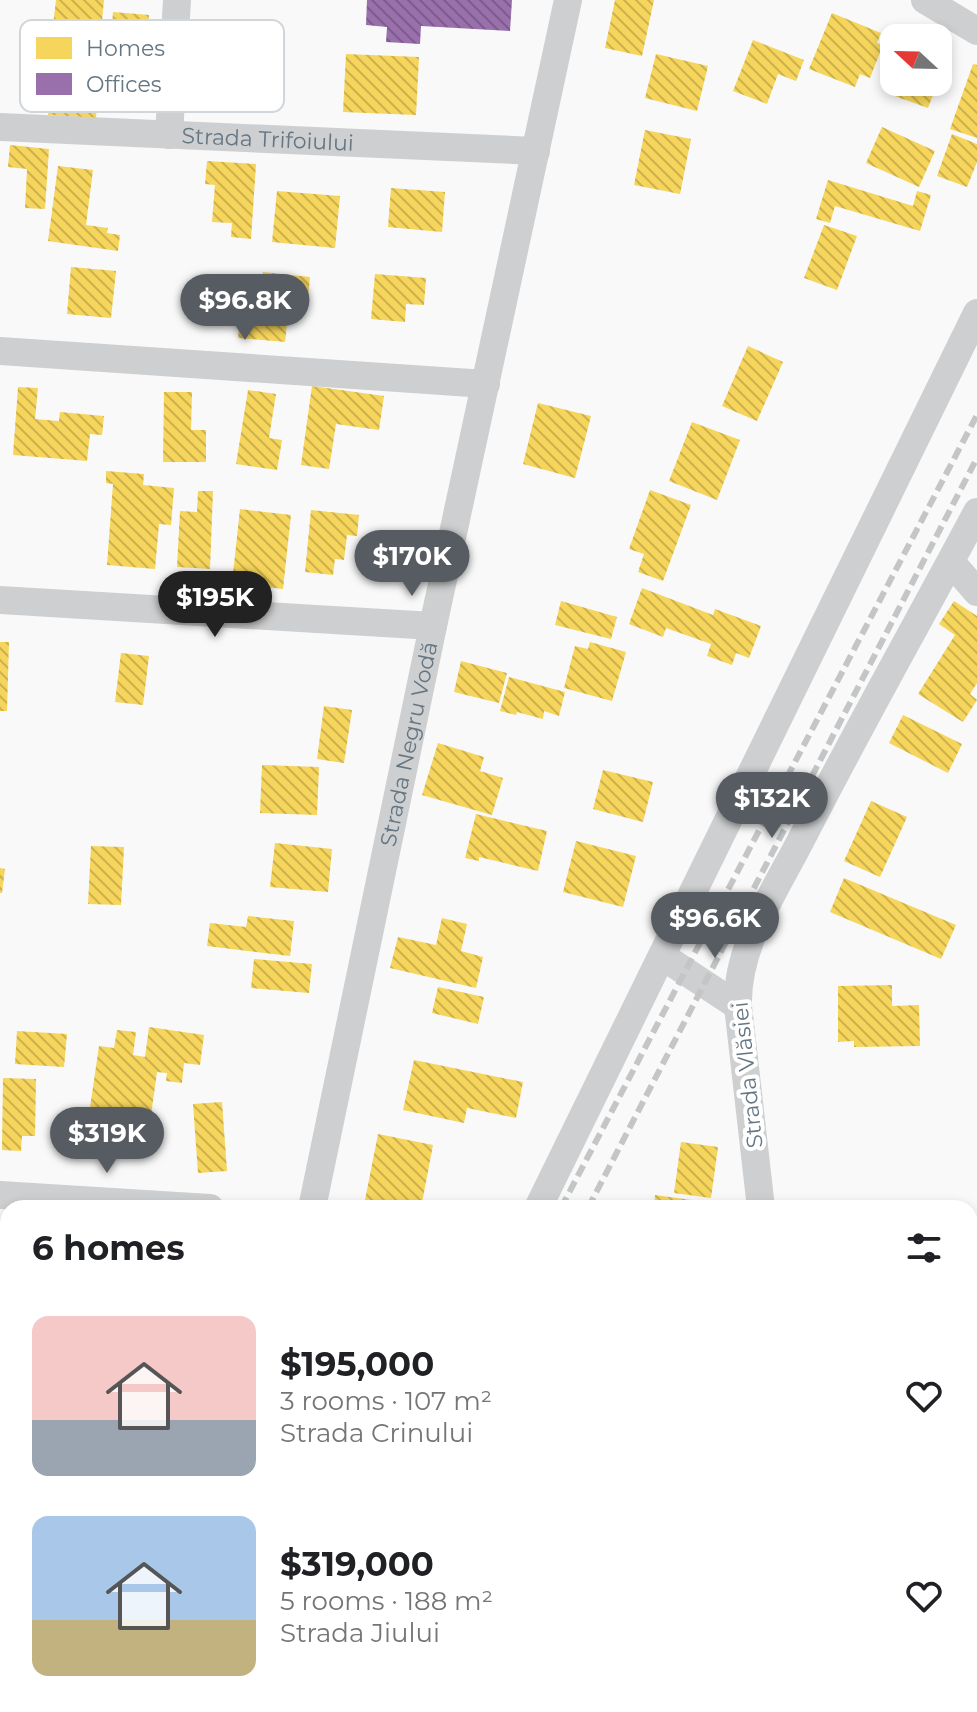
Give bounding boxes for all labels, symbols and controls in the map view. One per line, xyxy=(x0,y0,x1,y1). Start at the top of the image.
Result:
legend xyxy=(20,20,284,112)
north arrow xyxy=(880,24,952,96)
map controls xyxy=(880,24,952,96)
text: Homes xyxy=(86,35,165,62)
text: Offices xyxy=(86,71,162,98)
street label: Strada Trifoiului xyxy=(181,122,354,157)
pin: $96.8K xyxy=(180,274,310,342)
text: $96.8K xyxy=(198,284,292,316)
pin: $170K xyxy=(356,530,468,598)
text: $170K xyxy=(372,540,452,572)
pin: $195K xyxy=(159,571,271,639)
text: $195K xyxy=(176,581,254,613)
street label: Strada Negru Vodă xyxy=(375,639,443,849)
pin: $132K xyxy=(716,772,828,840)
text: $132K xyxy=(734,782,810,814)
pin: $96.6K xyxy=(650,892,780,960)
text: $96.6K xyxy=(669,902,761,934)
street label: Strada Vlăsiei xyxy=(726,1001,769,1149)
pin: $319K xyxy=(51,1107,163,1175)
text: $319K xyxy=(68,1117,146,1149)
icon: filters xyxy=(902,1226,946,1270)
text: 6 homes xyxy=(32,1227,185,1269)
text: $195,000 xyxy=(280,1343,434,1385)
icon: home xyxy=(96,1348,192,1444)
icon: heart xyxy=(902,1374,946,1418)
text: 3 rooms · 107 m² xyxy=(280,1385,492,1417)
text: Strada Crinului xyxy=(280,1417,473,1449)
text: $319,000 xyxy=(280,1543,434,1585)
icon: home xyxy=(96,1548,192,1644)
icon: heart xyxy=(902,1574,946,1618)
text: 5 rooms · 188 m² xyxy=(280,1585,493,1617)
text: Strada Jiului xyxy=(280,1617,440,1649)

